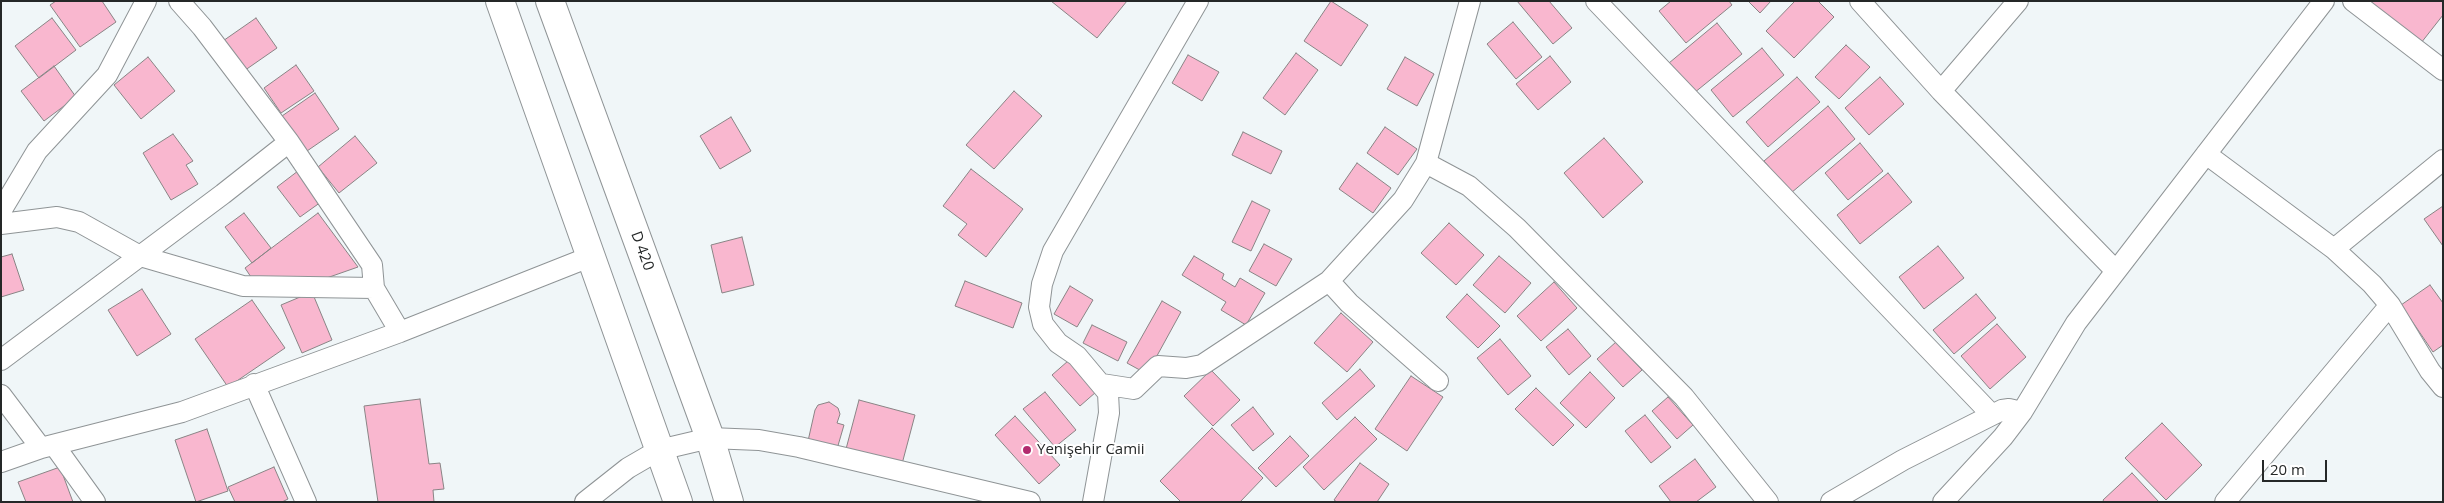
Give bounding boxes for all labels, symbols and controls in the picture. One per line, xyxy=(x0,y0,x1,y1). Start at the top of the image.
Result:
street label: D 420 xyxy=(627,229,657,273)
place label: Yenişehir Camii xyxy=(1037,441,1145,459)
marker: Yenişehir Camii xyxy=(1021,444,1033,456)
scale bar xyxy=(2264,450,2329,482)
text: 20 m xyxy=(2270,459,2305,479)

